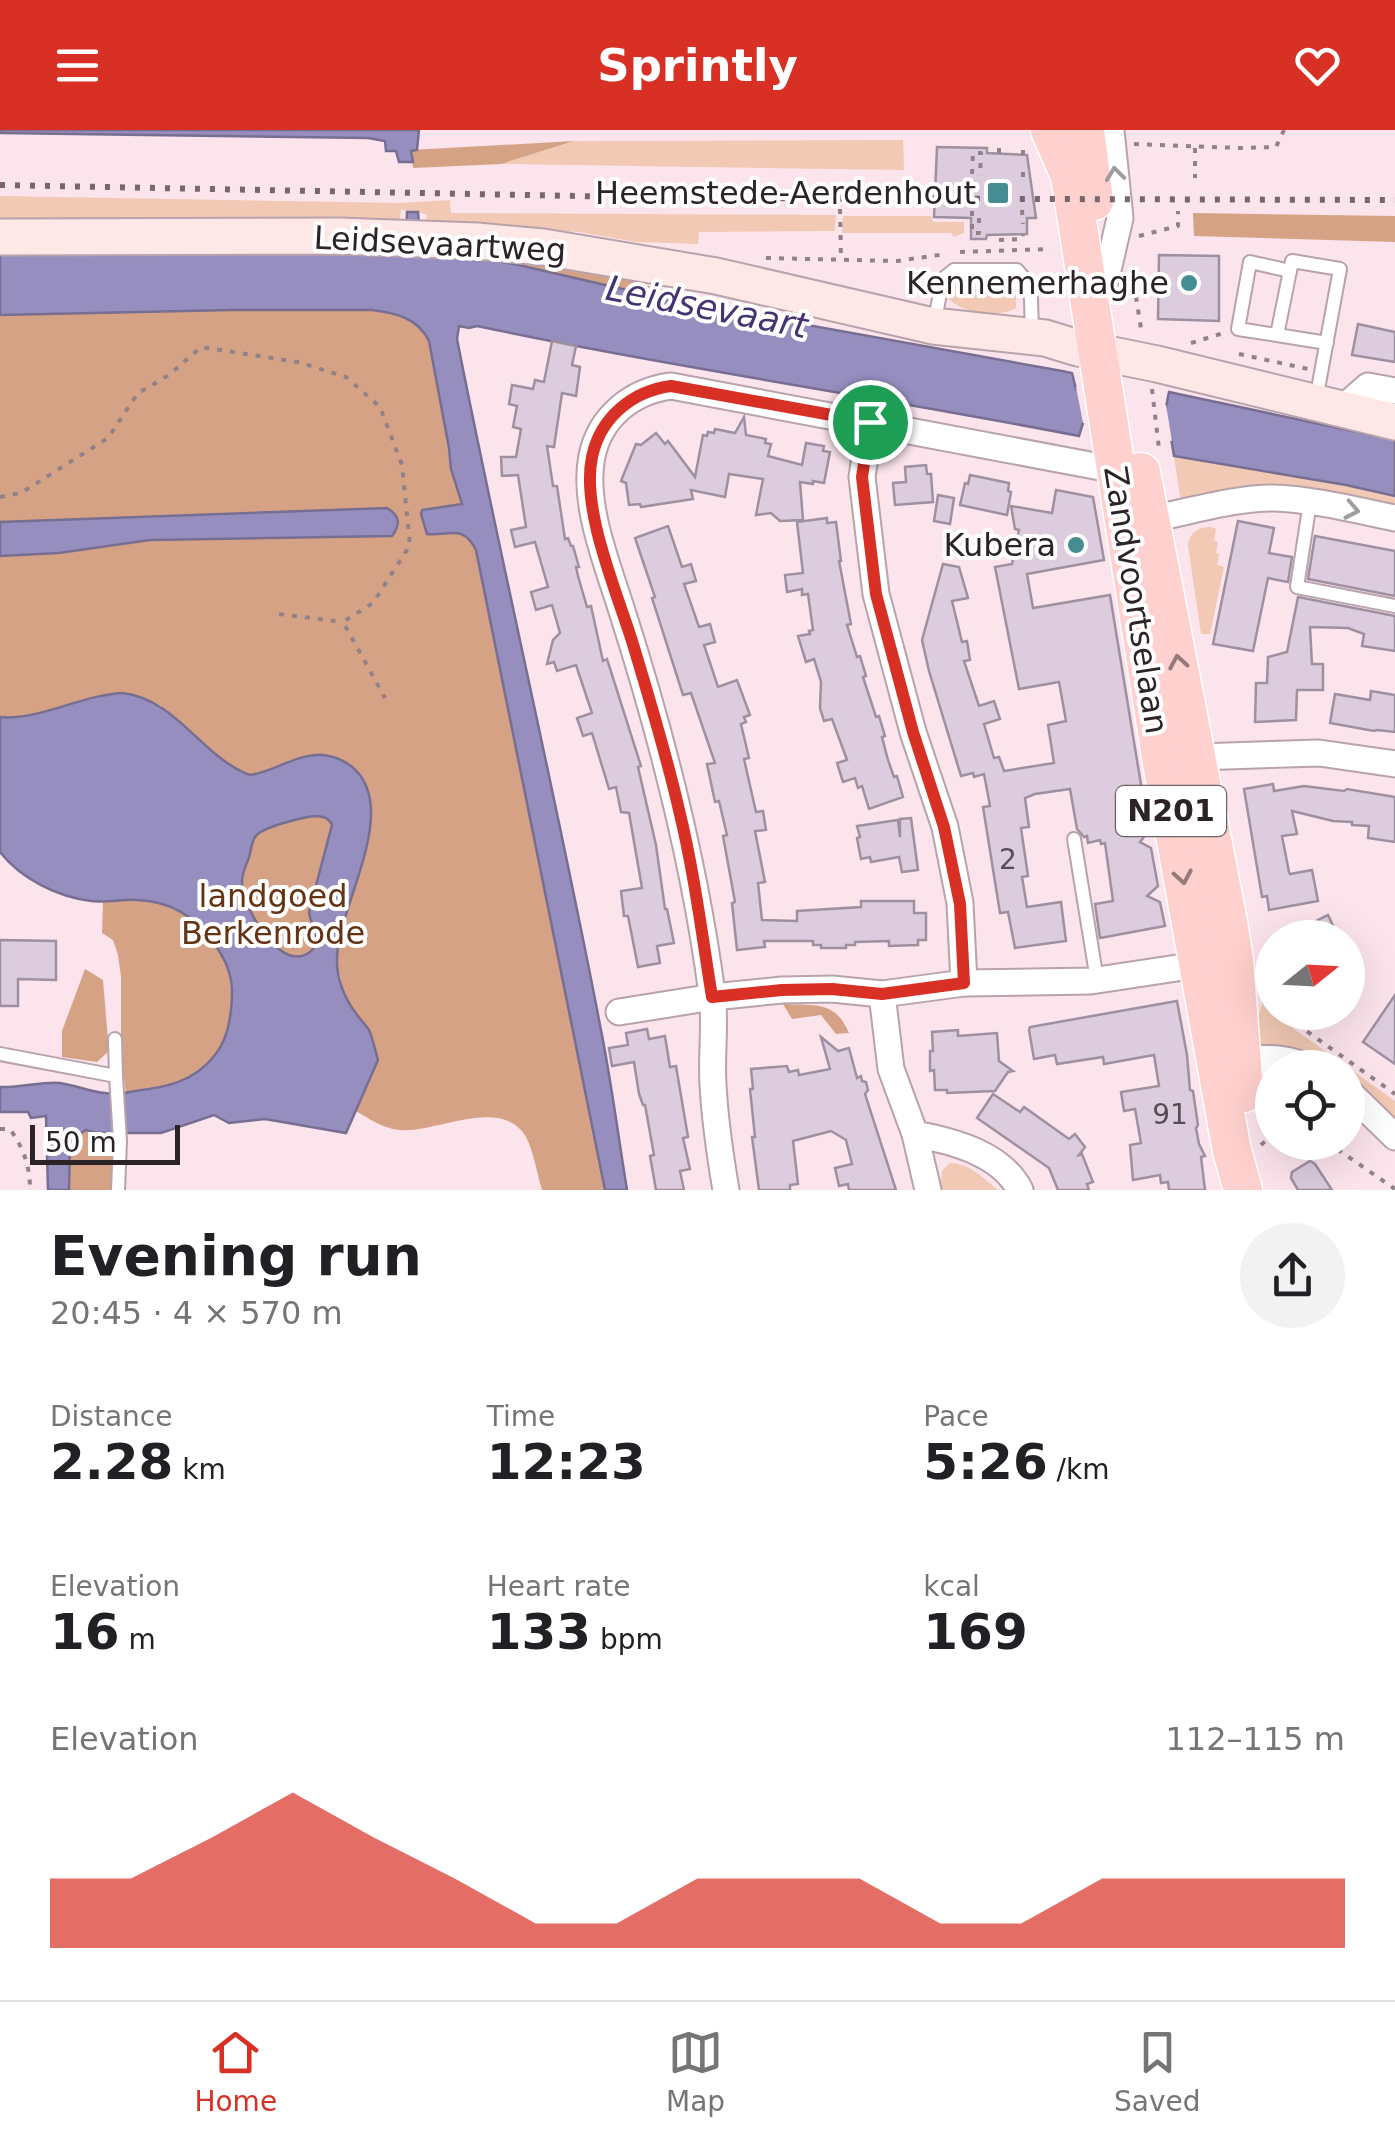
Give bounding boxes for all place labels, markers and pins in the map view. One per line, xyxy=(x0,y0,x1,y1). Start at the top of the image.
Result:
place label: Heemstede-Aerdenhout xyxy=(595,174,976,212)
marker: Heemstede-Aerdenhout xyxy=(985,180,1011,206)
place label: Kennemerhaghe xyxy=(906,264,1169,302)
marker: Kennemerhaghe xyxy=(1178,272,1200,294)
pin xyxy=(828,380,913,465)
place label: Kubera xyxy=(944,526,1056,564)
marker: Kubera xyxy=(1065,534,1087,556)

